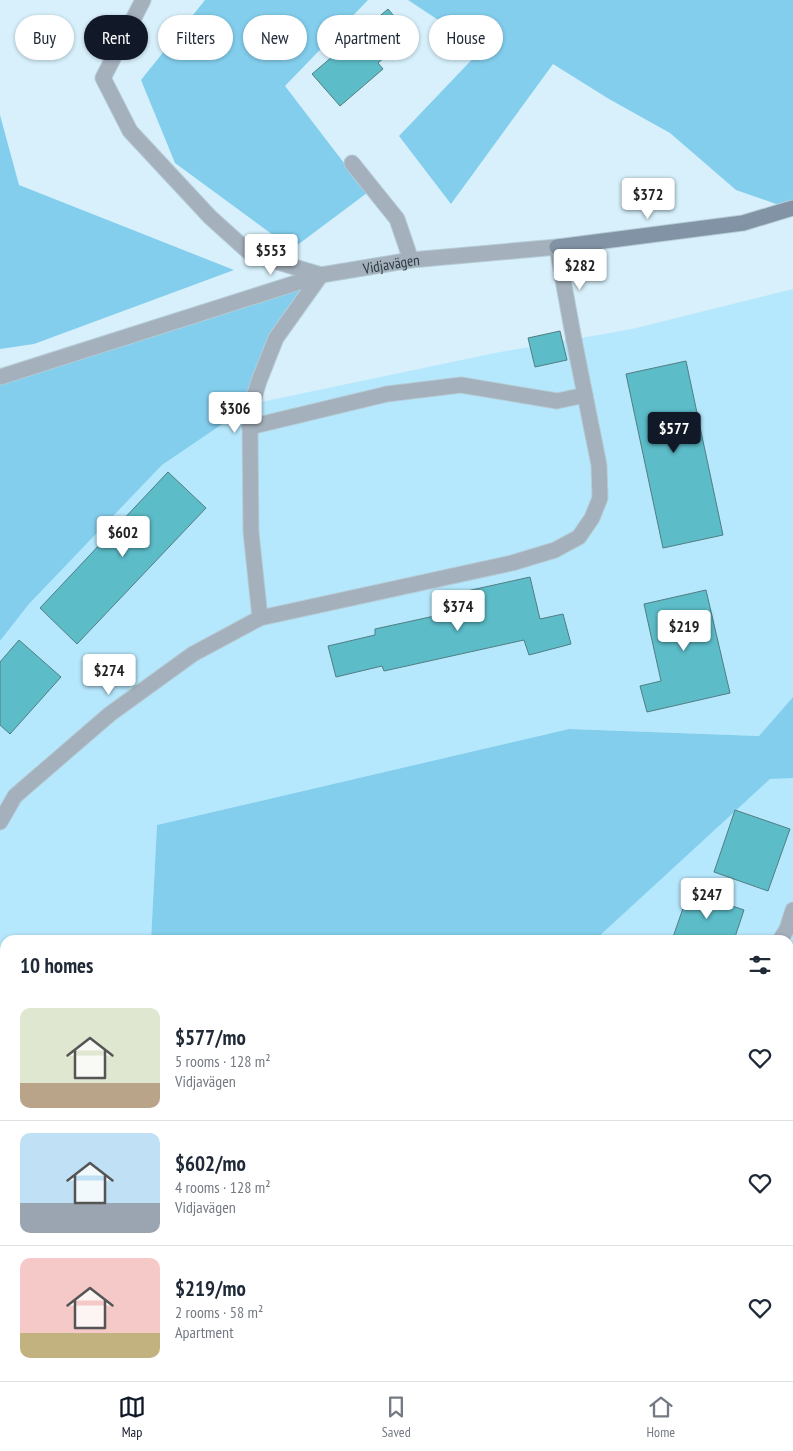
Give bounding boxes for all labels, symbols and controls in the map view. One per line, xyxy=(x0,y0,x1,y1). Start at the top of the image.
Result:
chip: Buy xyxy=(15,15,74,60)
chip: Rent xyxy=(84,15,148,60)
chip: Filters xyxy=(158,15,233,60)
chip: New xyxy=(243,15,307,60)
chip: Apartment xyxy=(317,15,419,60)
chip: House xyxy=(429,15,503,60)
pin: $372 xyxy=(618,178,678,220)
text: $372 xyxy=(633,184,663,204)
pin: $553 xyxy=(241,234,301,276)
text: $553 xyxy=(256,240,286,260)
pin: $282 xyxy=(550,248,610,291)
street label: Vidjavägen xyxy=(361,250,420,278)
text: $282 xyxy=(565,255,595,275)
pin: $306 xyxy=(205,392,265,434)
text: $306 xyxy=(220,398,250,418)
pin: $577 xyxy=(644,412,704,454)
text: $577 xyxy=(659,418,689,438)
pin: $602 xyxy=(93,516,153,558)
text: $602 xyxy=(108,522,138,542)
pin: $374 xyxy=(428,590,488,632)
text: $374 xyxy=(443,596,473,616)
pin: $219 xyxy=(654,610,714,652)
text: $219 xyxy=(669,616,699,636)
pin: $274 xyxy=(79,654,139,696)
text: $274 xyxy=(94,660,124,680)
pin: $247 xyxy=(677,878,737,920)
text: $247 xyxy=(692,884,722,904)
icon: filters xyxy=(746,951,774,979)
text: 10 homes xyxy=(20,952,93,979)
text: $577/mo xyxy=(175,1024,246,1051)
icon: home xyxy=(60,1028,120,1088)
icon: heart xyxy=(746,1044,774,1072)
text: 5 rooms · 128 m² xyxy=(175,1051,271,1071)
text: Vidjavägen xyxy=(175,1071,236,1091)
text: $602/mo xyxy=(175,1150,246,1177)
icon: home xyxy=(60,1153,120,1213)
icon: heart xyxy=(746,1169,774,1197)
text: 4 rooms · 128 m² xyxy=(175,1177,271,1197)
text: Vidjavägen xyxy=(175,1197,236,1217)
text: $219/mo xyxy=(175,1275,246,1302)
icon: home xyxy=(60,1278,120,1338)
icon: heart xyxy=(746,1294,774,1322)
text: 2 rooms · 58 m² xyxy=(175,1302,263,1322)
text: Apartment xyxy=(175,1322,234,1342)
tab: Map xyxy=(118,1393,146,1441)
tab: Saved xyxy=(382,1393,411,1441)
tab: Home xyxy=(647,1393,675,1441)

